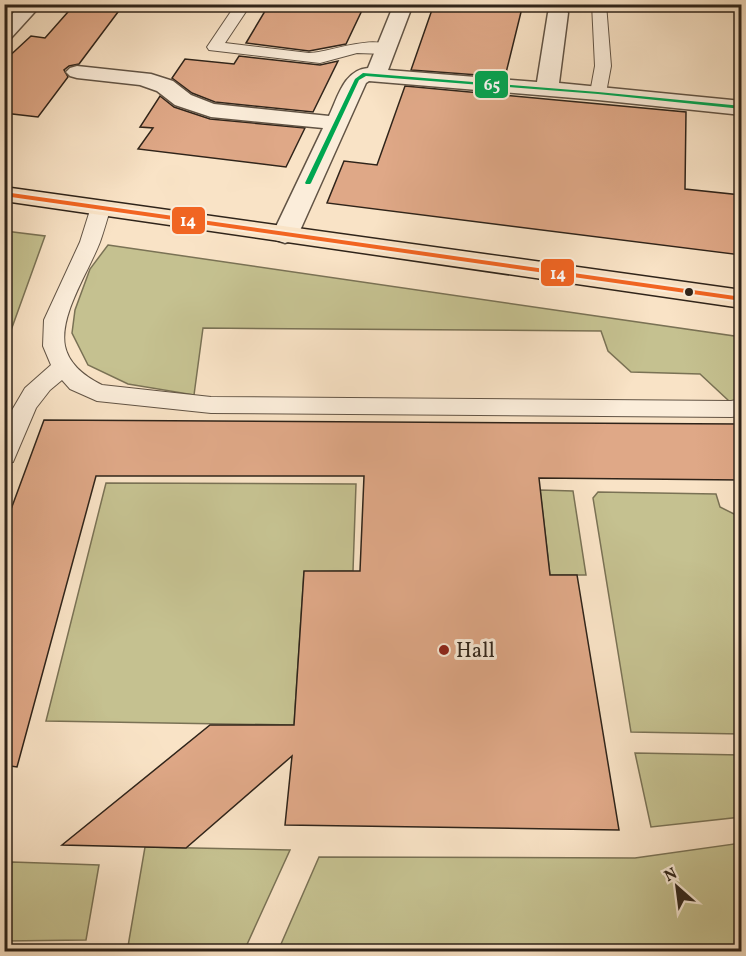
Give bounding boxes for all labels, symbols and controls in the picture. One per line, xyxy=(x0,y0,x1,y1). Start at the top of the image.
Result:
line badge: 65 xyxy=(474,70,509,99)
text: 65 xyxy=(484,75,501,97)
line badge: 14 xyxy=(171,206,206,235)
text: 14 xyxy=(180,211,196,233)
line badge: 14 xyxy=(540,258,575,287)
text: 14 xyxy=(550,264,566,286)
unlabelled marker xyxy=(683,286,695,298)
place label: Hall xyxy=(456,637,495,666)
marker: Hall xyxy=(437,643,451,657)
north arrow xyxy=(647,857,707,917)
text: N xyxy=(661,863,682,888)

